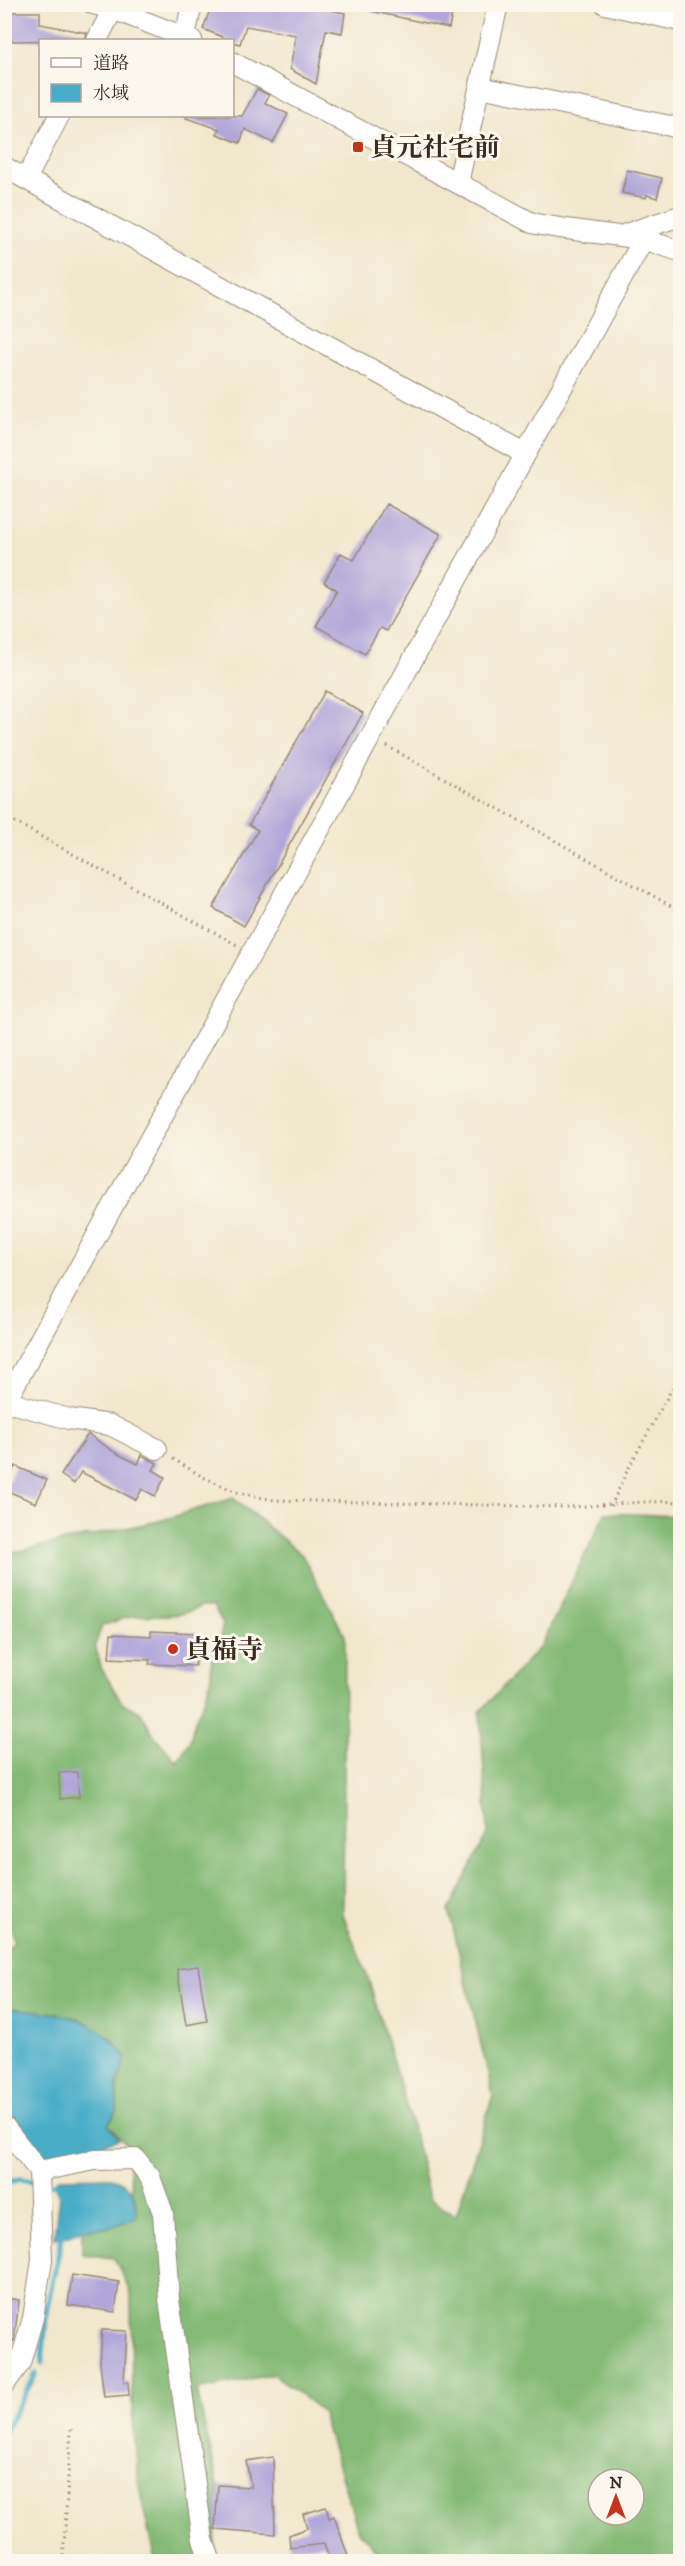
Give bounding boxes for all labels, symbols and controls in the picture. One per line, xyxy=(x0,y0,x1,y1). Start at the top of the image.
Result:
legend xyxy=(39,39,234,117)
text: 道路 xyxy=(93,53,129,75)
text: 水域 xyxy=(93,83,129,105)
place label: 貞元社宅前 xyxy=(370,132,500,165)
marker: 貞元社宅前 xyxy=(351,140,365,154)
place label: 貞福寺 xyxy=(185,1634,263,1667)
marker: 貞福寺 xyxy=(166,1642,180,1656)
north arrow xyxy=(586,2467,646,2527)
text: N xyxy=(609,2473,623,2493)

